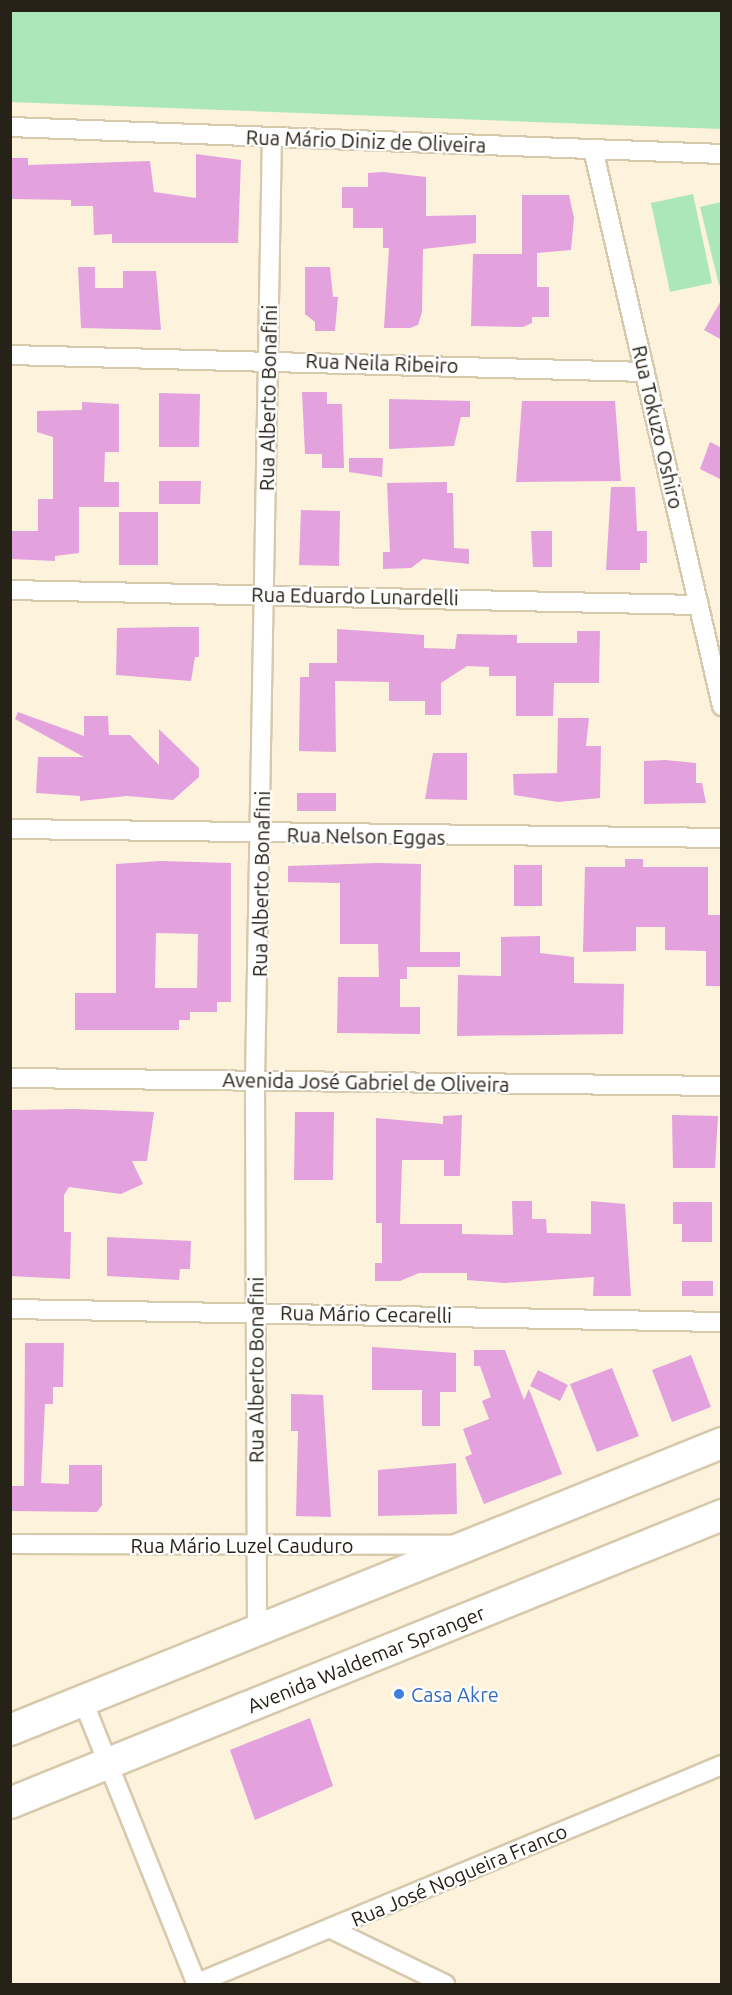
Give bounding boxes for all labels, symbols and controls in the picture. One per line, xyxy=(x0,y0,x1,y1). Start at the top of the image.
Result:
street label: Rua Mário Diniz de Oliveira xyxy=(245,125,487,157)
street label: Rua Alberto Bonafini xyxy=(254,305,282,491)
street label: Rua Tokuzo Oshiro xyxy=(628,343,688,511)
street label: Rua Neila Ribeiro xyxy=(305,348,459,378)
street label: Rua Eduardo Lunardelli xyxy=(251,582,459,610)
street label: Rua Alberto Bonafini xyxy=(247,791,275,977)
street label: Rua Nelson Eggas xyxy=(286,823,446,849)
street label: Avenida José Gabriel de Oliveira xyxy=(222,1067,510,1097)
street label: Rua Alberto Bonafini xyxy=(244,1277,268,1463)
street label: Rua Mário Cecarelli xyxy=(280,1301,452,1327)
street label: Rua Mário Luzel Cauduro xyxy=(131,1533,353,1557)
street label: Avenida Waldemar Spranger xyxy=(244,1600,488,1718)
place label: Casa Akre xyxy=(411,1682,499,1706)
marker: Casa Akre xyxy=(392,1687,406,1701)
street label: Rua José Nogueira Franco xyxy=(347,1819,571,1931)

